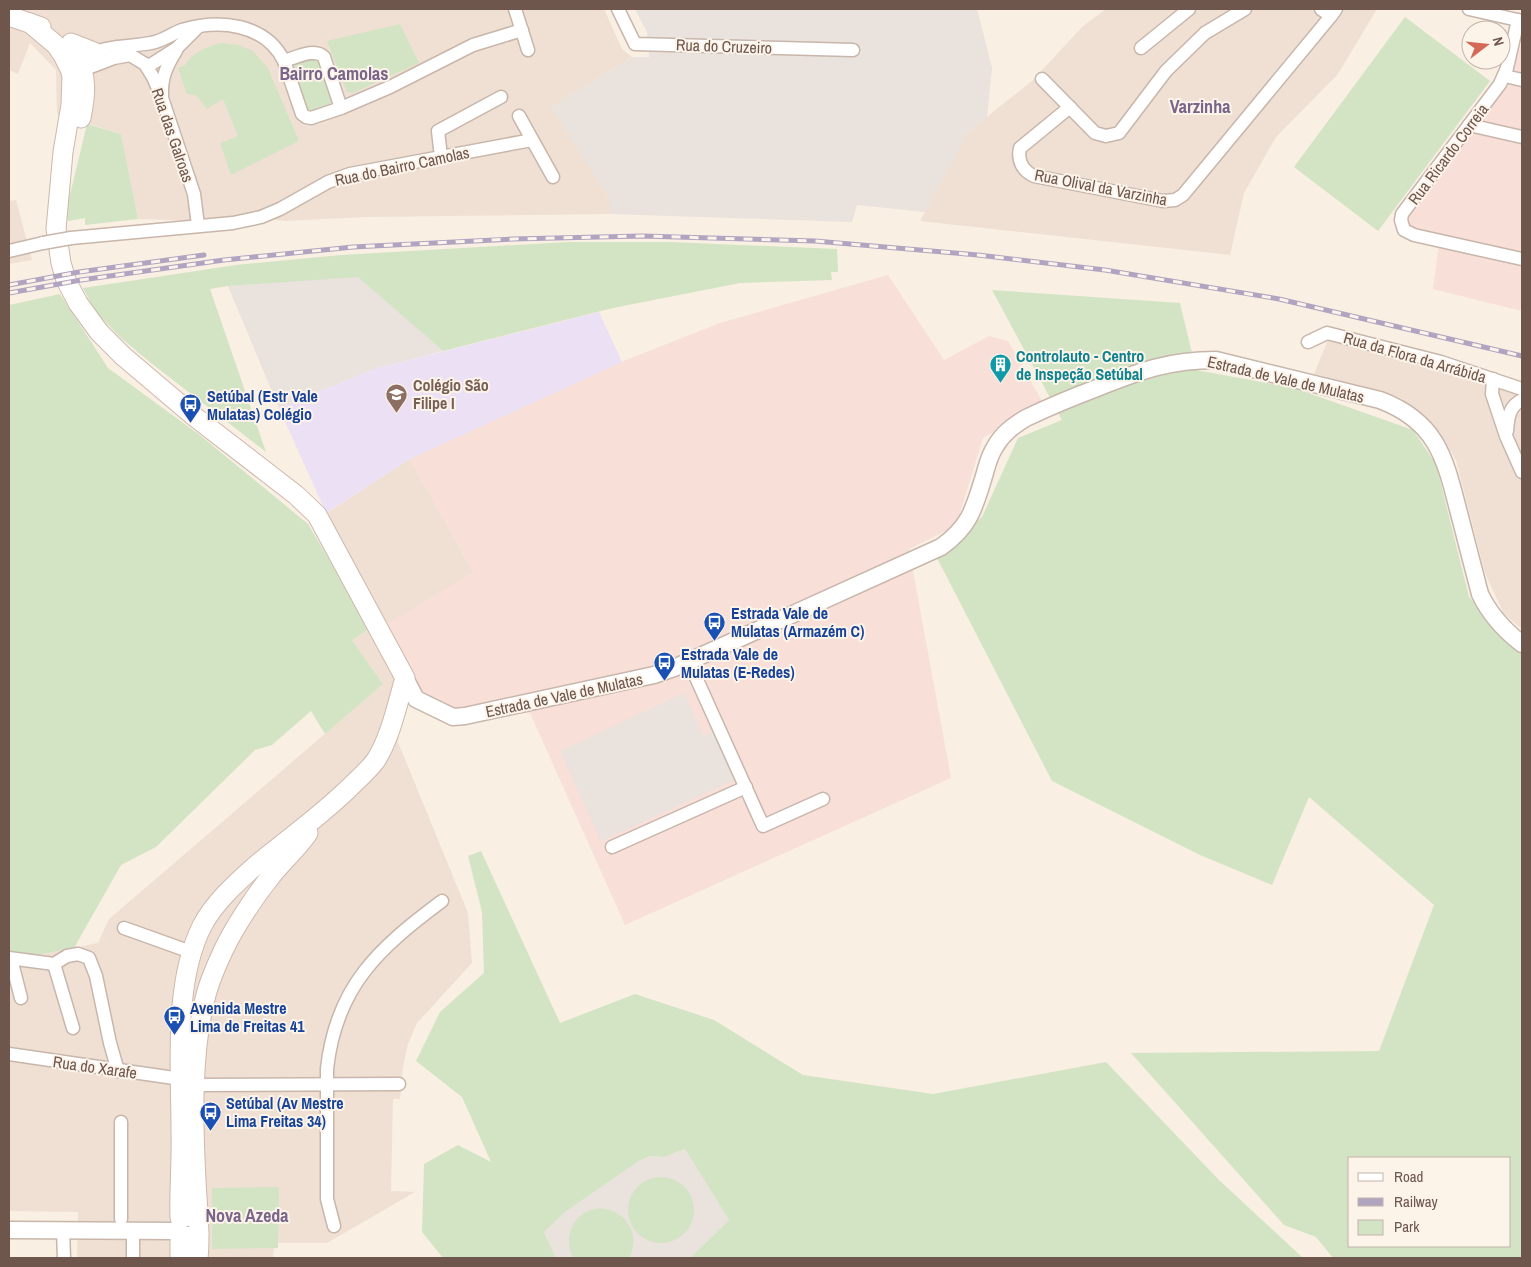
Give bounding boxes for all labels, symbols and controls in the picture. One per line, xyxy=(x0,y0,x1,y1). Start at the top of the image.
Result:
north arrow xyxy=(1461,20,1511,70)
street label: Rua do Cruzeiro xyxy=(676,33,772,59)
text: N xyxy=(1489,35,1508,48)
district label: Bairro Camolas xyxy=(279,61,389,86)
street label: Rua das Galroas xyxy=(147,85,199,185)
district label: Varzinha xyxy=(1170,94,1231,119)
street label: Rua Ricardo Correia xyxy=(1403,98,1494,209)
street label: Rua do Bairro Camolas xyxy=(333,141,471,191)
street label: Rua Olival da Varzinha xyxy=(1033,163,1170,211)
street label: Rua da Flora da Arrábida xyxy=(1341,326,1490,388)
place label: Controlauto - Centro de Inspeção Setúbal xyxy=(1016,345,1144,385)
street label: Estrada de Vale de Mulatas xyxy=(1205,350,1367,408)
building icon: Controlauto - Centro de Inspeção Setúbal xyxy=(988,353,1012,384)
place label: Colégio São Filipe I xyxy=(413,374,489,414)
school or university icon: Colégio São Filipe I xyxy=(385,382,409,413)
place label: Setúbal (Estr Vale Mulatas) Colégio xyxy=(207,385,318,425)
bus stop icon: Setúbal (Estr Vale Mulatas) Colégio xyxy=(179,393,203,424)
place label: Estrada Vale de Mulatas (Armazém C) xyxy=(731,602,864,642)
bus stop icon: Estrada Vale de Mulatas (Armazém C) xyxy=(703,610,727,641)
place label: Estrada Vale de Mulatas (E-Redes) xyxy=(681,643,795,683)
bus stop icon: Estrada Vale de Mulatas (E-Redes) xyxy=(653,651,677,682)
street label: Estrada de Vale de Mulatas xyxy=(483,668,645,722)
place label: Avenida Mestre Lima de Freitas 41 xyxy=(190,997,305,1037)
bus stop icon: Avenida Mestre Lima de Freitas 41 xyxy=(162,1005,186,1036)
street label: Rua do Xarafe xyxy=(52,1050,138,1084)
place label: Setúbal (Av Mestre Lima Freitas 34) xyxy=(226,1092,344,1132)
bus stop icon: Setúbal (Av Mestre Lima Freitas 34) xyxy=(198,1100,222,1131)
legend xyxy=(1348,1157,1511,1247)
text: Road xyxy=(1394,1166,1423,1187)
text: Railway xyxy=(1394,1191,1439,1212)
district label: Nova Azeda xyxy=(205,1203,289,1228)
text: Park xyxy=(1394,1216,1420,1237)

